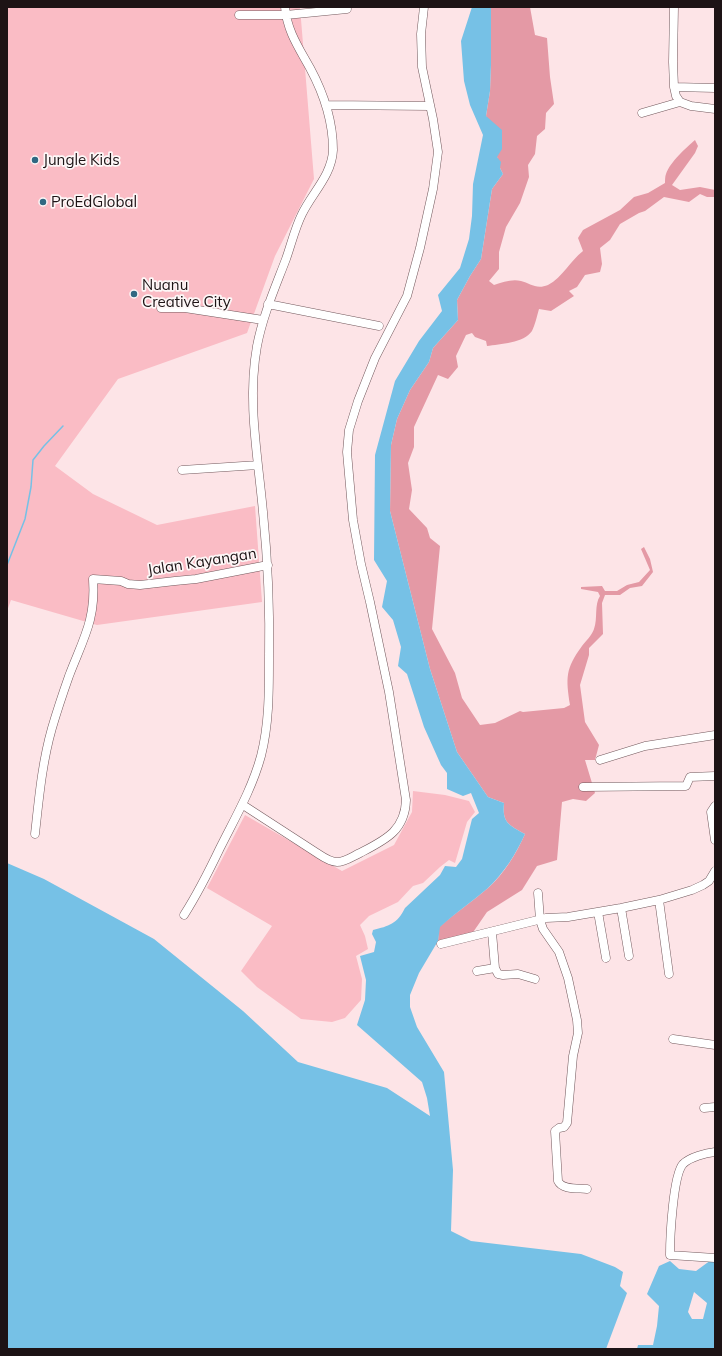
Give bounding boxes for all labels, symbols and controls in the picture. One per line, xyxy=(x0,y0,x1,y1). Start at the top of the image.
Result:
place label: Jungle Kids xyxy=(43,151,120,169)
marker: Jungle Kids xyxy=(30,155,40,165)
place label: ProEdGlobal xyxy=(51,193,137,211)
marker: ProEdGlobal xyxy=(38,197,48,207)
place label: Nuanu Creative City xyxy=(142,276,231,311)
marker: Nuanu Creative City xyxy=(129,289,139,299)
street label: Jalan Kayangan xyxy=(146,545,258,579)

